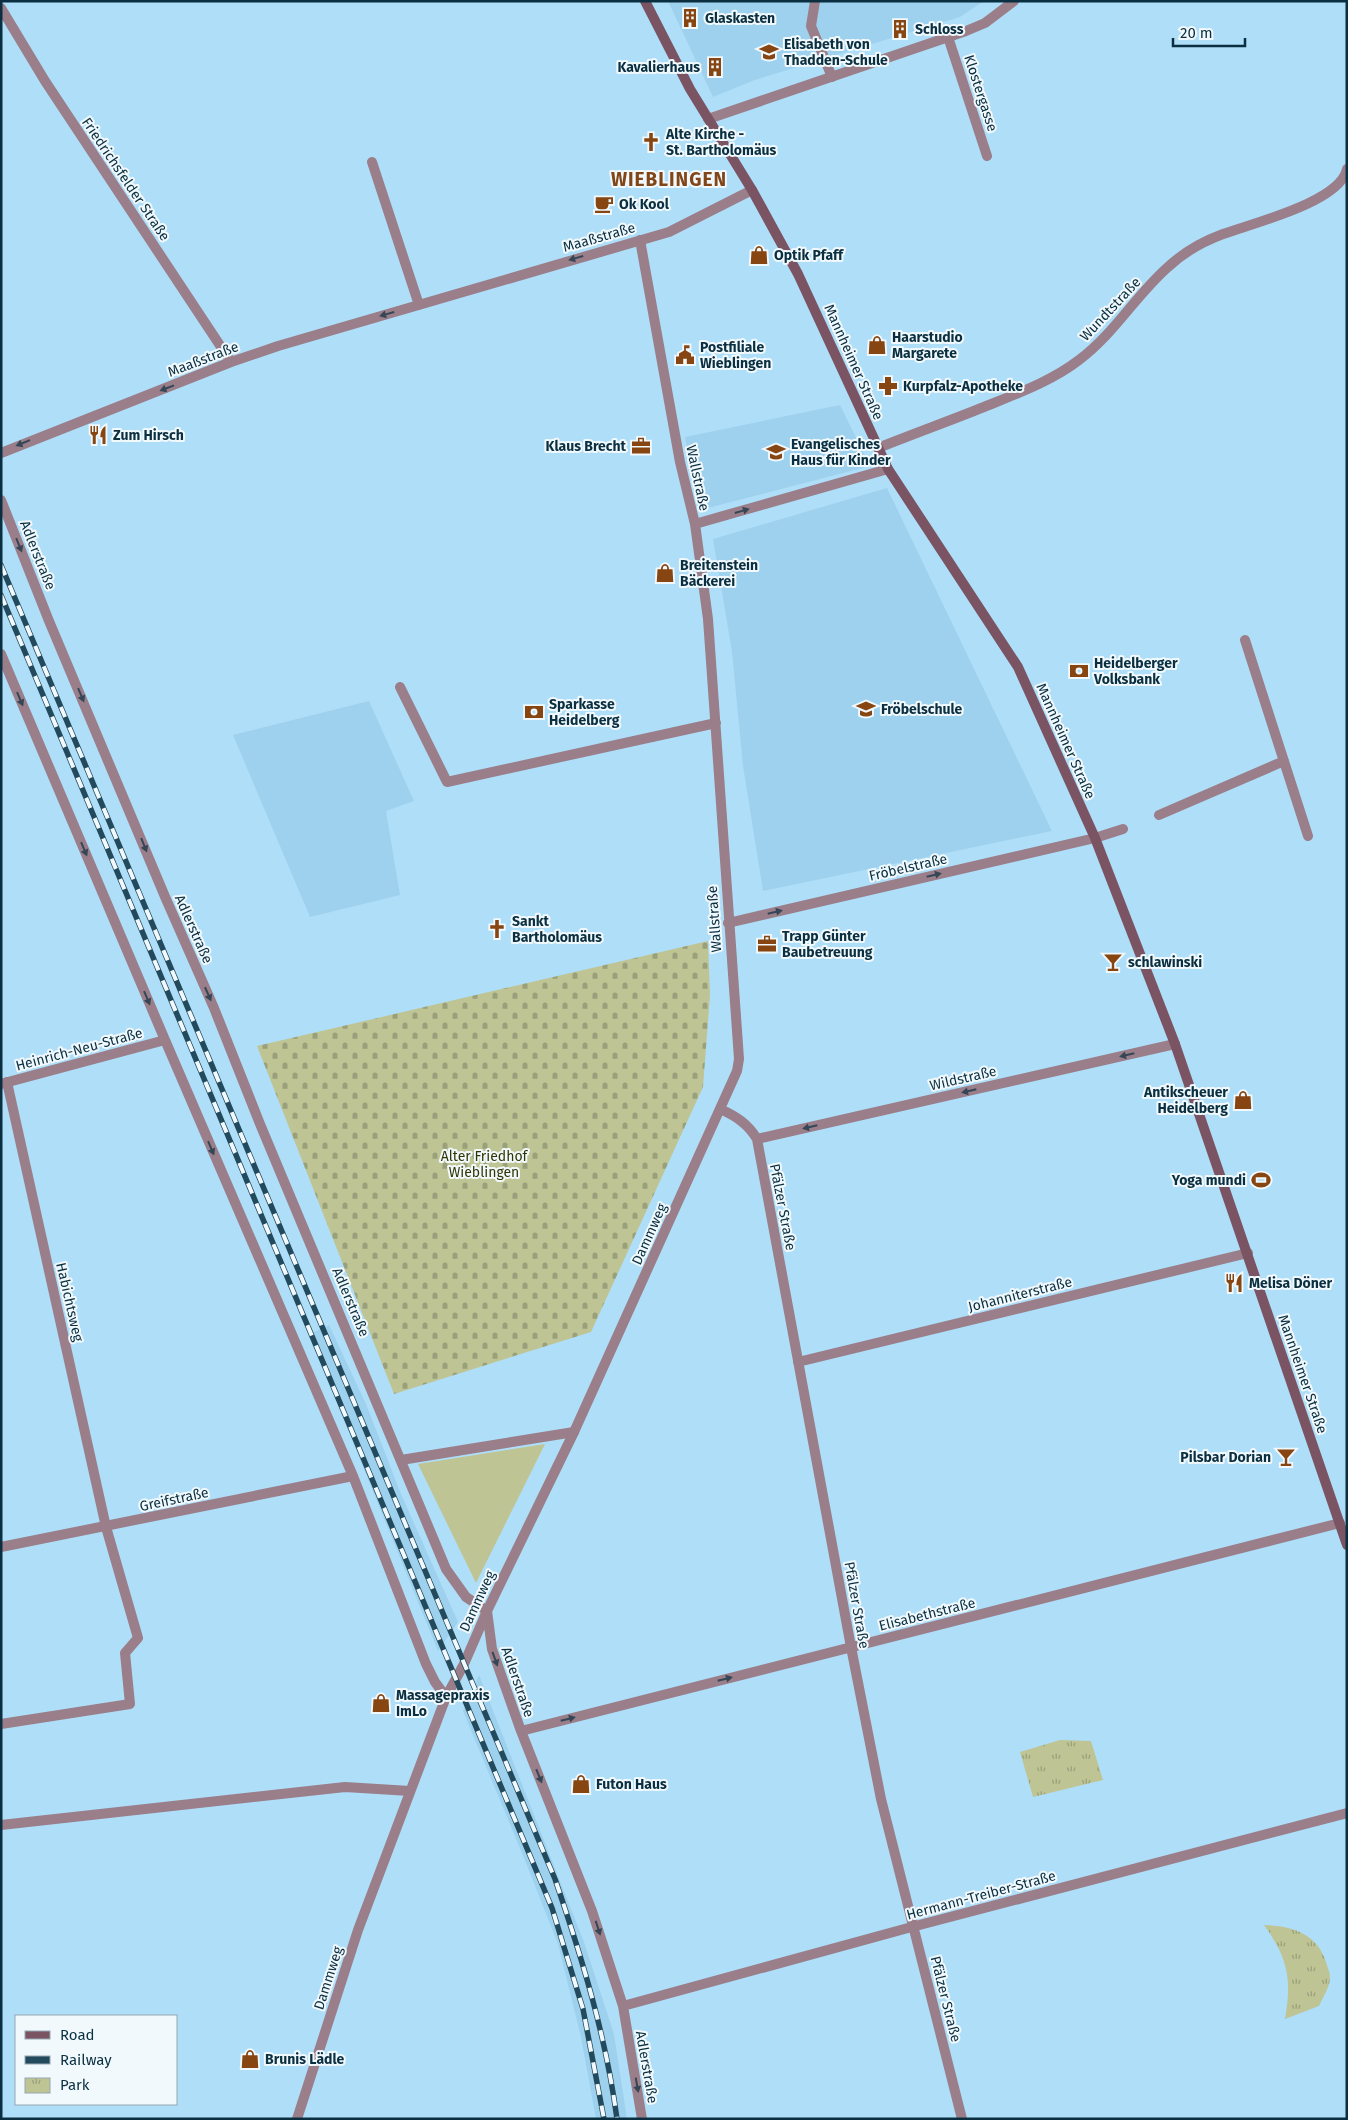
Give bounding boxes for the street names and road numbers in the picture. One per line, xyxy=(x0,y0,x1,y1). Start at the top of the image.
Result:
street label: Klostergasse xyxy=(960,53,1001,134)
street label: Friedrichsfelder Straße xyxy=(78,114,173,244)
street label: Maaßstraße xyxy=(561,219,637,256)
street label: Wundtstraße xyxy=(1076,274,1144,345)
street label: Mannheimer Straße xyxy=(820,302,887,423)
street label: Maaßstraße xyxy=(165,338,241,381)
street label: Wallstraße xyxy=(682,444,713,513)
street label: Adlerstraße xyxy=(16,518,59,592)
street label: Mannheimer Straße xyxy=(1032,681,1099,802)
street label: Fröbelstraße xyxy=(867,850,949,885)
street label: Wallstraße xyxy=(704,885,725,953)
street label: Adlerstraße xyxy=(171,892,216,966)
street label: Heinrich-Neu-Straße xyxy=(14,1024,144,1075)
street label: Wildstraße xyxy=(928,1063,998,1094)
street label: Pfälzer Straße xyxy=(766,1162,799,1252)
street label: Dammweg xyxy=(628,1200,671,1268)
street label: Habichtsweg xyxy=(52,1261,87,1344)
street label: Adlerstraße xyxy=(328,1265,373,1339)
street label: Johanniterstraße xyxy=(966,1273,1074,1316)
street label: Mannheimer Straße xyxy=(1274,1312,1331,1436)
street label: Greifstraße xyxy=(138,1484,210,1515)
street label: Pfälzer Straße xyxy=(840,1560,873,1650)
street label: Dammweg xyxy=(456,1567,499,1634)
street label: Elisabethstraße xyxy=(877,1594,977,1635)
street label: Adlerstraße xyxy=(498,1645,537,1720)
street label: Hermann-Treiber-Straße xyxy=(905,1867,1058,1924)
street label: Dammweg xyxy=(310,1944,347,2012)
street label: Pfälzer Straße xyxy=(927,1954,964,2044)
street label: Adlerstraße xyxy=(632,2030,661,2105)

